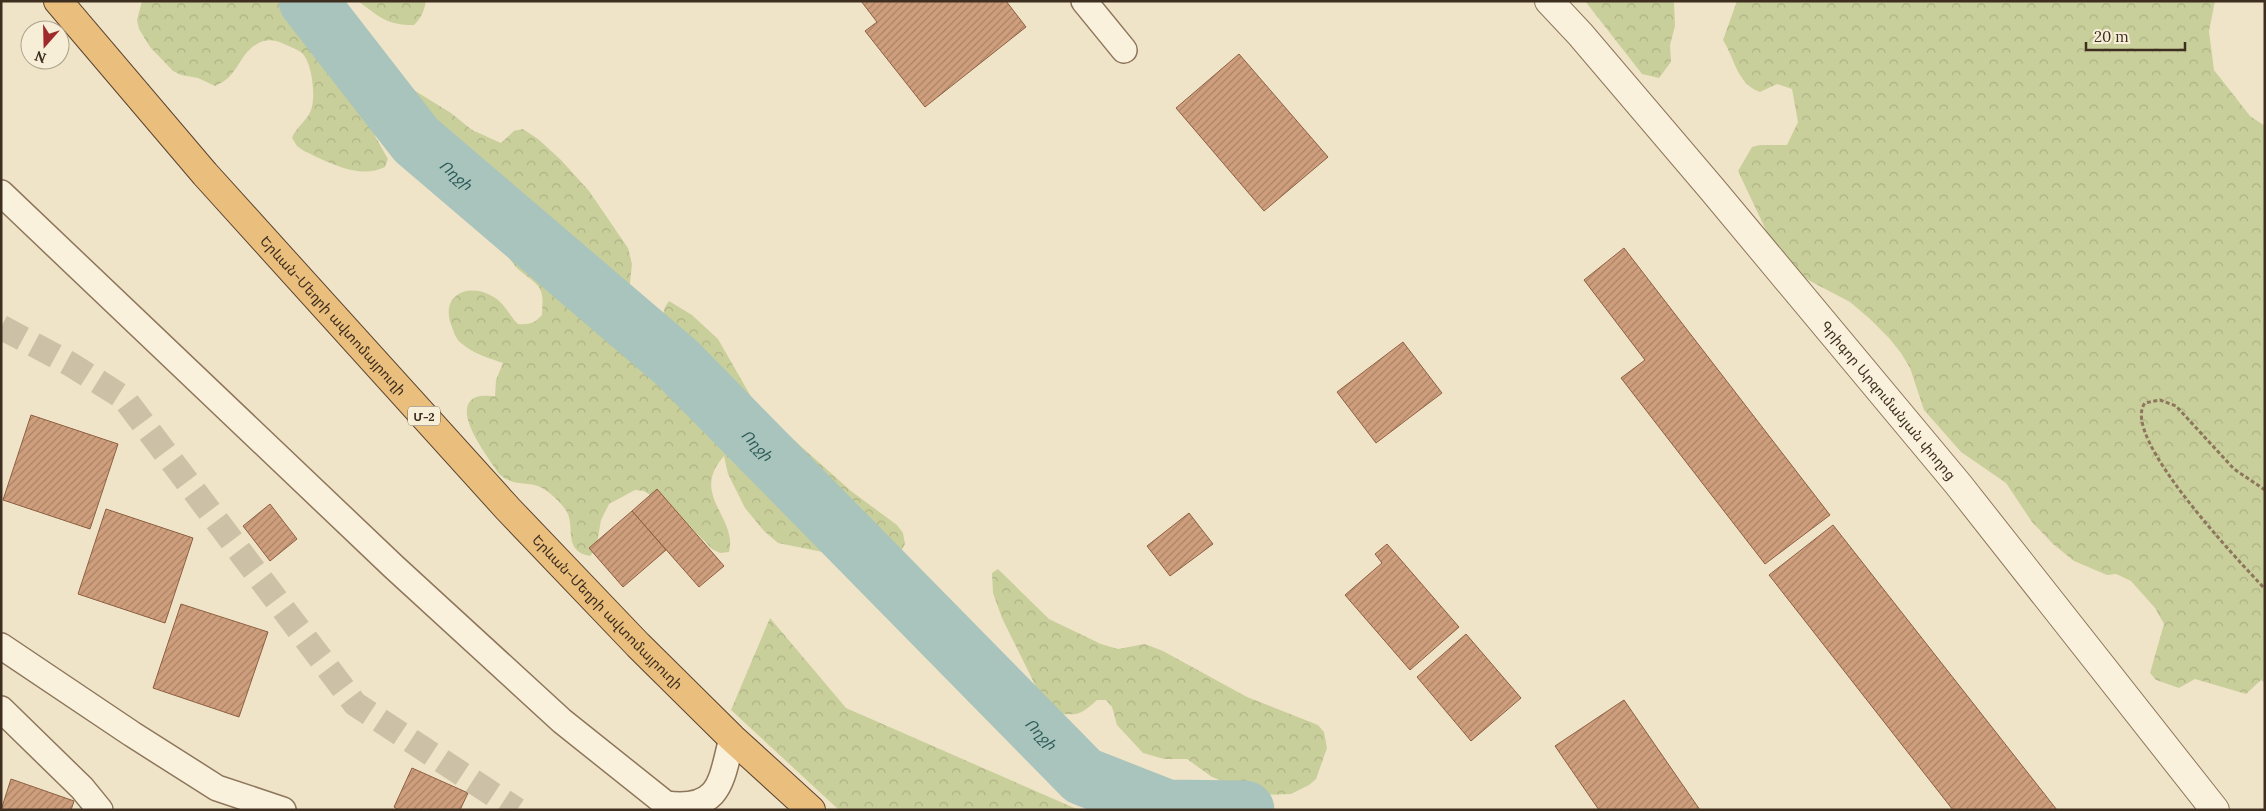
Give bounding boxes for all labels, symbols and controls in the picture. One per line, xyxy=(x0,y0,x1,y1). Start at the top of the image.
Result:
north arrow xyxy=(20,20,70,70)
scale bar xyxy=(2086,20,2185,52)
text: 20 m xyxy=(2094,27,2129,46)
text: N xyxy=(32,47,49,68)
water label: Ողջի xyxy=(436,155,477,194)
street label: Երևան-Մեղրի ավտոմայրուղի xyxy=(256,232,410,399)
street label: Գրիգոր Արզումանյան փողոց xyxy=(1817,317,1960,484)
road number: Մ-2 xyxy=(408,406,440,426)
water label: Ողջի xyxy=(738,425,778,465)
street label: Երևան-Մեղրի ավտոմայրուղի xyxy=(528,531,687,693)
water label: Ողջի xyxy=(1022,714,1062,754)

